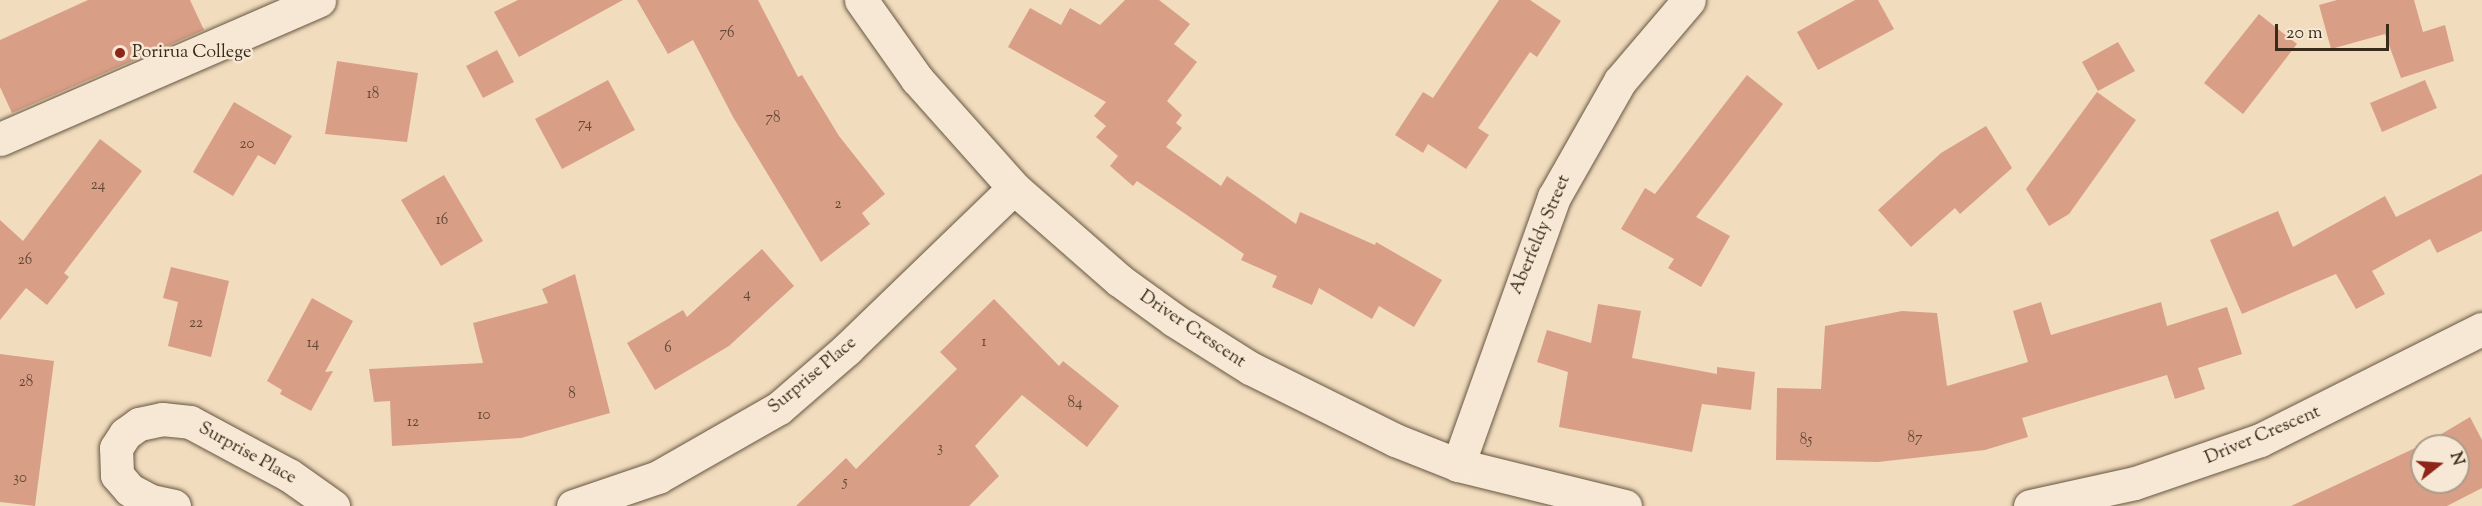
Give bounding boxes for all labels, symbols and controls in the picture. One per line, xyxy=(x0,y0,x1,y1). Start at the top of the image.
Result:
scale bar xyxy=(2278,12,2392,50)
text: 20 m xyxy=(2286,21,2323,47)
house number: 76 xyxy=(720,25,734,43)
place label: Porirua College xyxy=(132,42,251,64)
marker: Porirua College xyxy=(113,46,127,60)
house number: 18 xyxy=(367,86,379,104)
house number: 78 xyxy=(765,110,781,128)
house number: 74 xyxy=(578,116,592,134)
house number: 20 xyxy=(240,136,254,154)
street label: Aberfeldy Street xyxy=(1506,172,1576,298)
house number: 24 xyxy=(91,177,105,195)
house number: 2 xyxy=(834,196,842,214)
house number: 16 xyxy=(436,212,448,230)
house number: 26 xyxy=(18,252,32,270)
house number: 4 xyxy=(743,286,751,304)
street label: Driver Crescent xyxy=(1135,287,1249,373)
house number: 22 xyxy=(189,315,203,333)
street label: Surprise Place xyxy=(764,333,862,419)
house number: 1 xyxy=(981,334,987,352)
house number: 14 xyxy=(307,335,319,353)
house number: 6 xyxy=(664,340,672,358)
house number: 28 xyxy=(19,374,33,392)
house number: 8 xyxy=(568,386,576,404)
house number: 84 xyxy=(1068,395,1082,413)
street label: Driver Crescent xyxy=(2202,402,2324,470)
house number: 10 xyxy=(478,407,490,425)
house number: 12 xyxy=(407,414,419,432)
street label: Surprise Place xyxy=(194,418,300,490)
house number: 87 xyxy=(1907,430,1923,448)
house number: 85 xyxy=(1800,432,1812,450)
north arrow xyxy=(2410,434,2470,494)
house number: 3 xyxy=(937,440,943,458)
text: N xyxy=(2443,450,2469,469)
house number: 30 xyxy=(13,470,27,488)
house number: 5 xyxy=(842,474,848,492)

